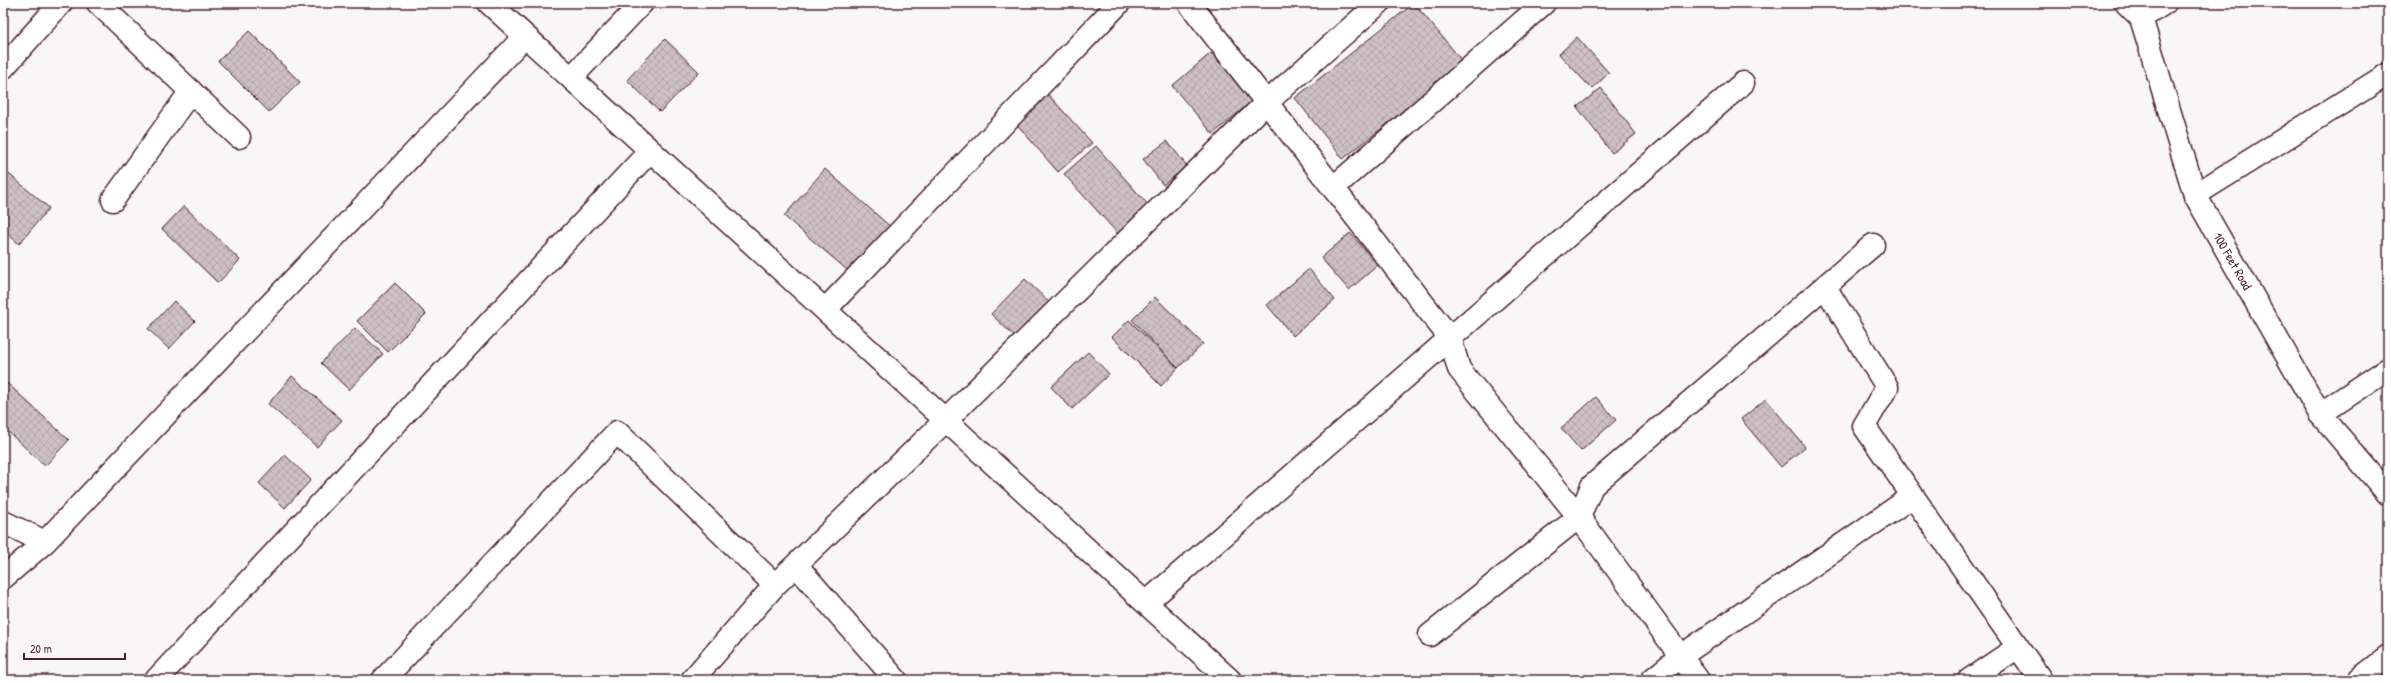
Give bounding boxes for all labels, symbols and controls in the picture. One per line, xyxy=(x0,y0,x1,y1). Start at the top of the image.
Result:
street label: 100 Feet Road xyxy=(2209,229,2257,293)
scale bar xyxy=(24,635,125,661)
text: 20 m xyxy=(30,640,52,657)

